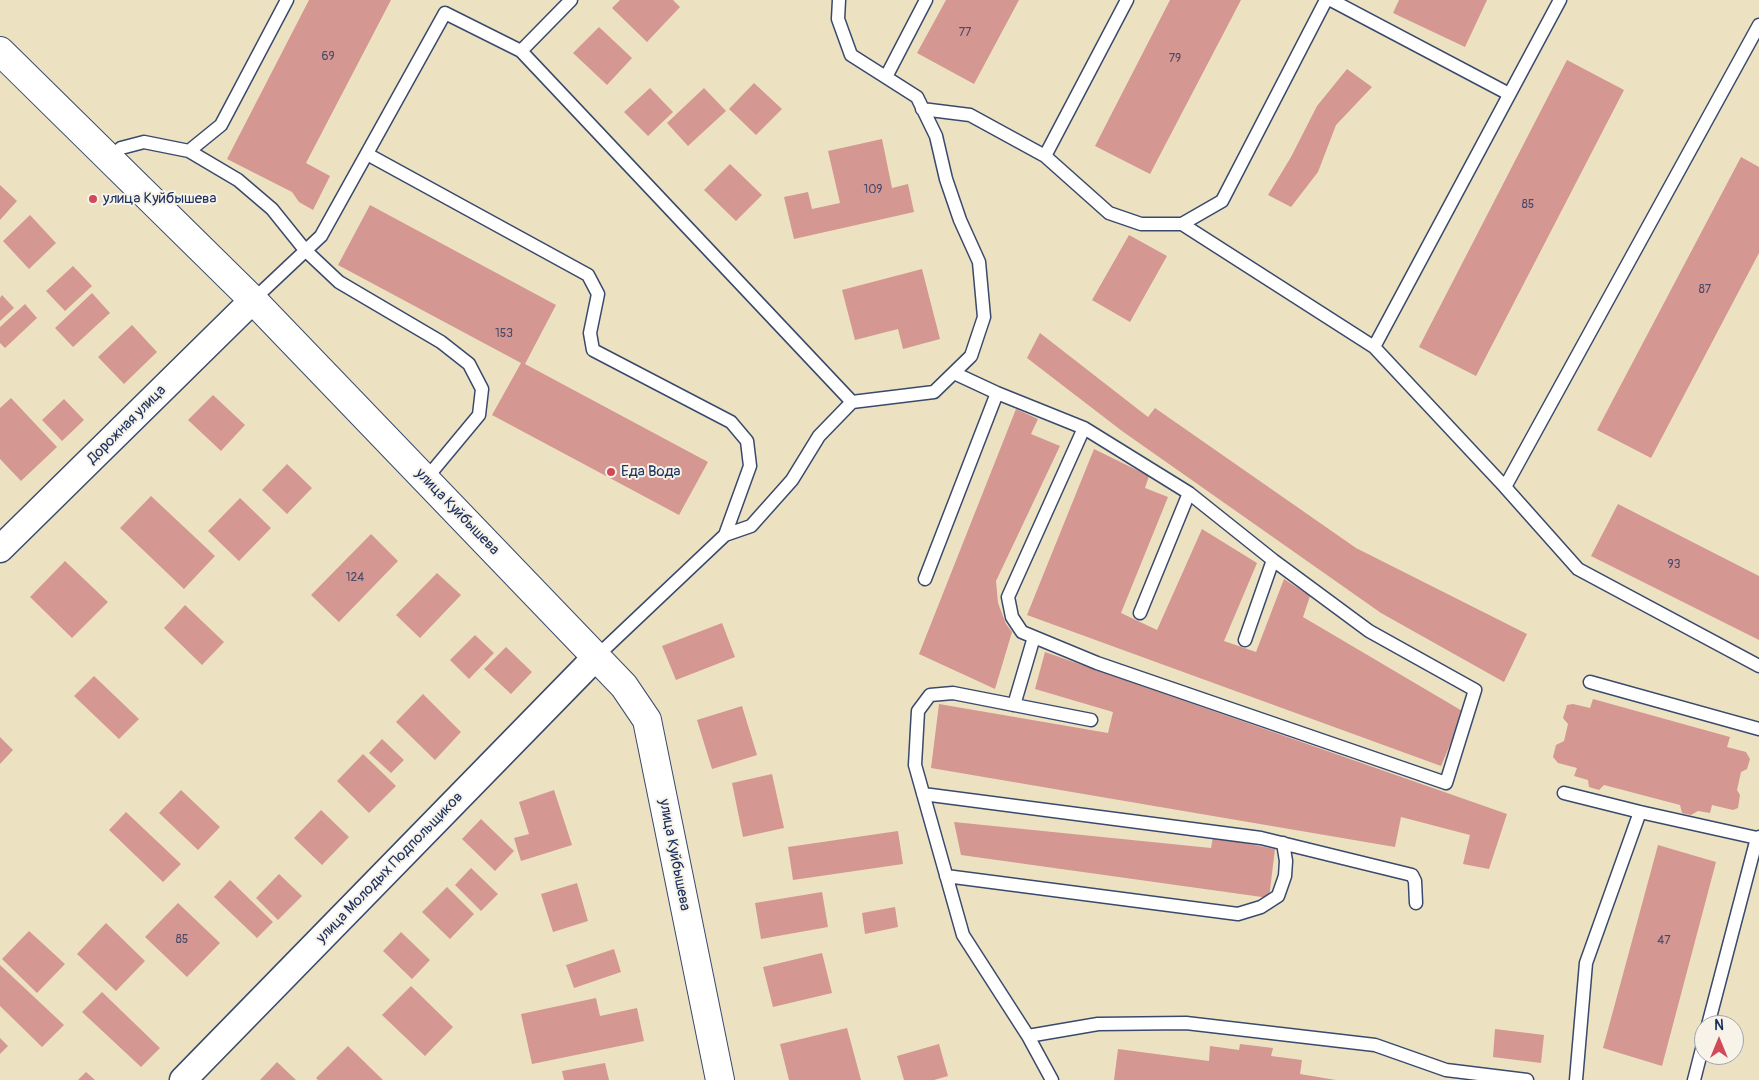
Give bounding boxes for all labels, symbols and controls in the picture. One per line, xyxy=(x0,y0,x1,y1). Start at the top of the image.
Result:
house number: 77 xyxy=(959,26,971,40)
house number: 69 xyxy=(321,50,335,64)
house number: 79 xyxy=(1169,52,1181,66)
house number: 109 xyxy=(863,183,883,197)
place label: улица Куйбышева xyxy=(103,190,216,208)
marker: улица Куйбышева xyxy=(87,193,99,205)
house number: 85 xyxy=(1522,198,1534,212)
house number: 87 xyxy=(1699,283,1711,297)
house number: 153 xyxy=(495,327,513,341)
street label: Дорожная улица xyxy=(84,382,170,468)
place label: Еда Вода xyxy=(621,463,681,481)
street label: улица Куйбышева xyxy=(411,465,503,559)
marker: Еда Вода xyxy=(605,466,617,478)
house number: 93 xyxy=(1668,558,1680,572)
house number: 124 xyxy=(346,571,364,585)
street label: улица Молодых Подпольщиков xyxy=(313,789,467,947)
street label: улица Куйбышева xyxy=(654,798,694,912)
house number: 85 xyxy=(176,933,188,947)
house number: 47 xyxy=(1657,934,1671,948)
north arrow xyxy=(1694,1015,1744,1065)
text: N xyxy=(1714,1017,1724,1034)

